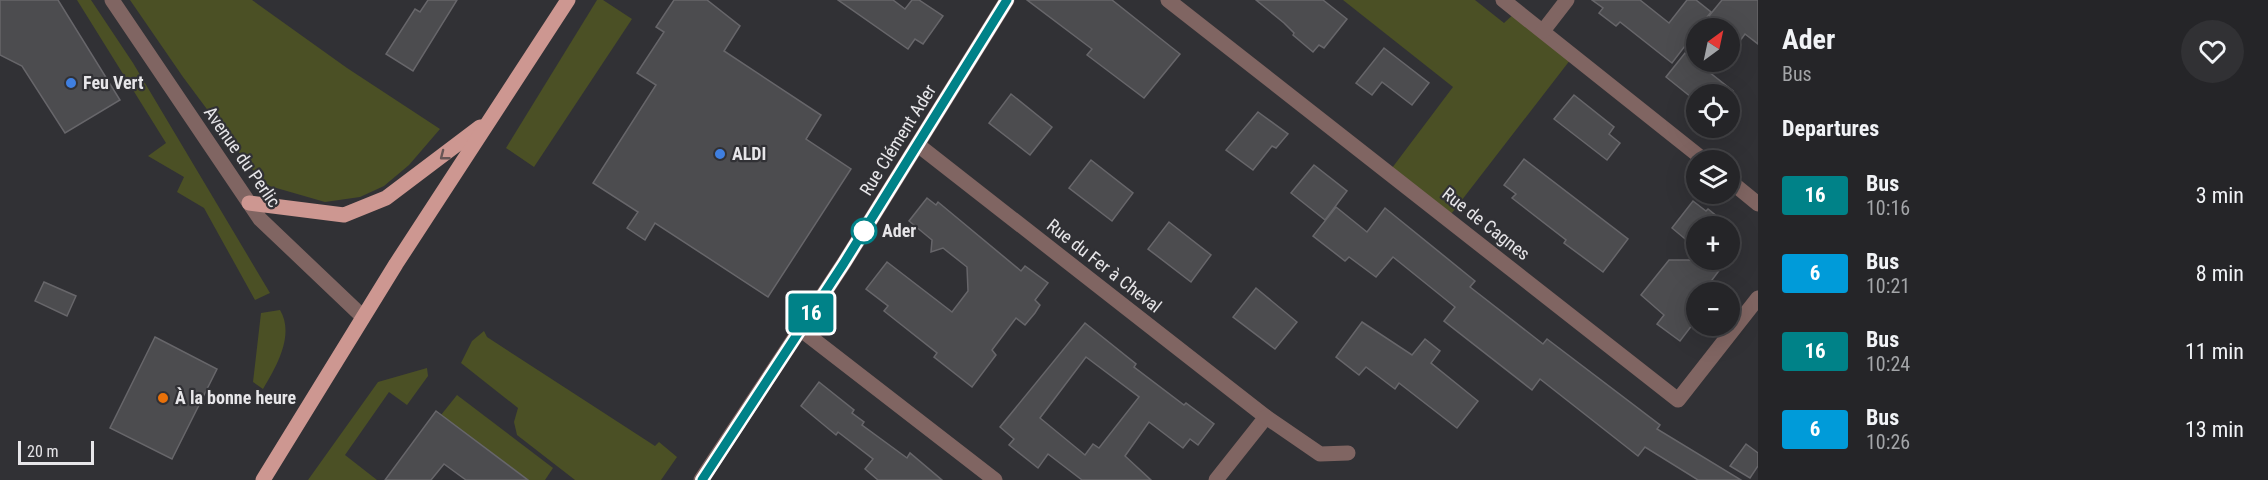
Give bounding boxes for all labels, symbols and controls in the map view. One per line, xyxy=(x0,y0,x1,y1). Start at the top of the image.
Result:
north arrow xyxy=(1686,18,1740,72)
map controls xyxy=(1686,18,1740,336)
button: heart xyxy=(2181,20,2244,83)
text: Ader xyxy=(1782,23,1835,56)
text: Bus xyxy=(1782,62,1812,86)
place label: Feu Vert xyxy=(83,72,144,93)
marker: Feu Vert xyxy=(64,76,78,90)
street label: Rue Clément Ader xyxy=(855,80,940,199)
button: locate xyxy=(1686,84,1740,138)
street label: Avenue du Perlic xyxy=(200,102,285,211)
text: Departures xyxy=(1782,116,1879,141)
place label: ALDI xyxy=(732,143,766,164)
marker: ALDI xyxy=(713,147,727,161)
one-way arrow xyxy=(439,149,450,160)
button: layers xyxy=(1686,150,1740,204)
text: Bus xyxy=(1866,171,1899,196)
street label: Rue de Cagnes xyxy=(1438,183,1534,264)
text: 16 xyxy=(1804,183,1826,207)
text: 3 min xyxy=(2196,183,2244,208)
text: 10:16 xyxy=(1866,196,1910,220)
street label: Rue du Fer à Cheval xyxy=(1043,214,1166,317)
button: + xyxy=(1686,216,1740,270)
marker: Ader xyxy=(851,218,877,244)
place label: Ader xyxy=(882,220,916,241)
text: Bus xyxy=(1866,249,1899,274)
text: 6 xyxy=(1810,261,1820,285)
text: 8 min xyxy=(2196,261,2244,286)
text: 10:21 xyxy=(1866,274,1910,298)
button: − xyxy=(1686,282,1740,336)
line badge: 16 xyxy=(784,294,838,332)
text: 16 xyxy=(800,301,822,325)
text: Bus xyxy=(1866,327,1899,352)
text: 16 xyxy=(1804,339,1826,363)
text: 11 min xyxy=(2185,339,2244,364)
text: 10:24 xyxy=(1866,352,1910,376)
place label: À la bonne heure xyxy=(175,387,297,408)
marker: À la bonne heure xyxy=(156,391,170,405)
text: Bus xyxy=(1866,405,1899,430)
text: 6 xyxy=(1810,417,1820,441)
text: 13 min xyxy=(2185,417,2244,442)
text: 10:26 xyxy=(1866,430,1910,454)
scale bar xyxy=(18,438,94,466)
text: 20 m xyxy=(27,442,59,461)

